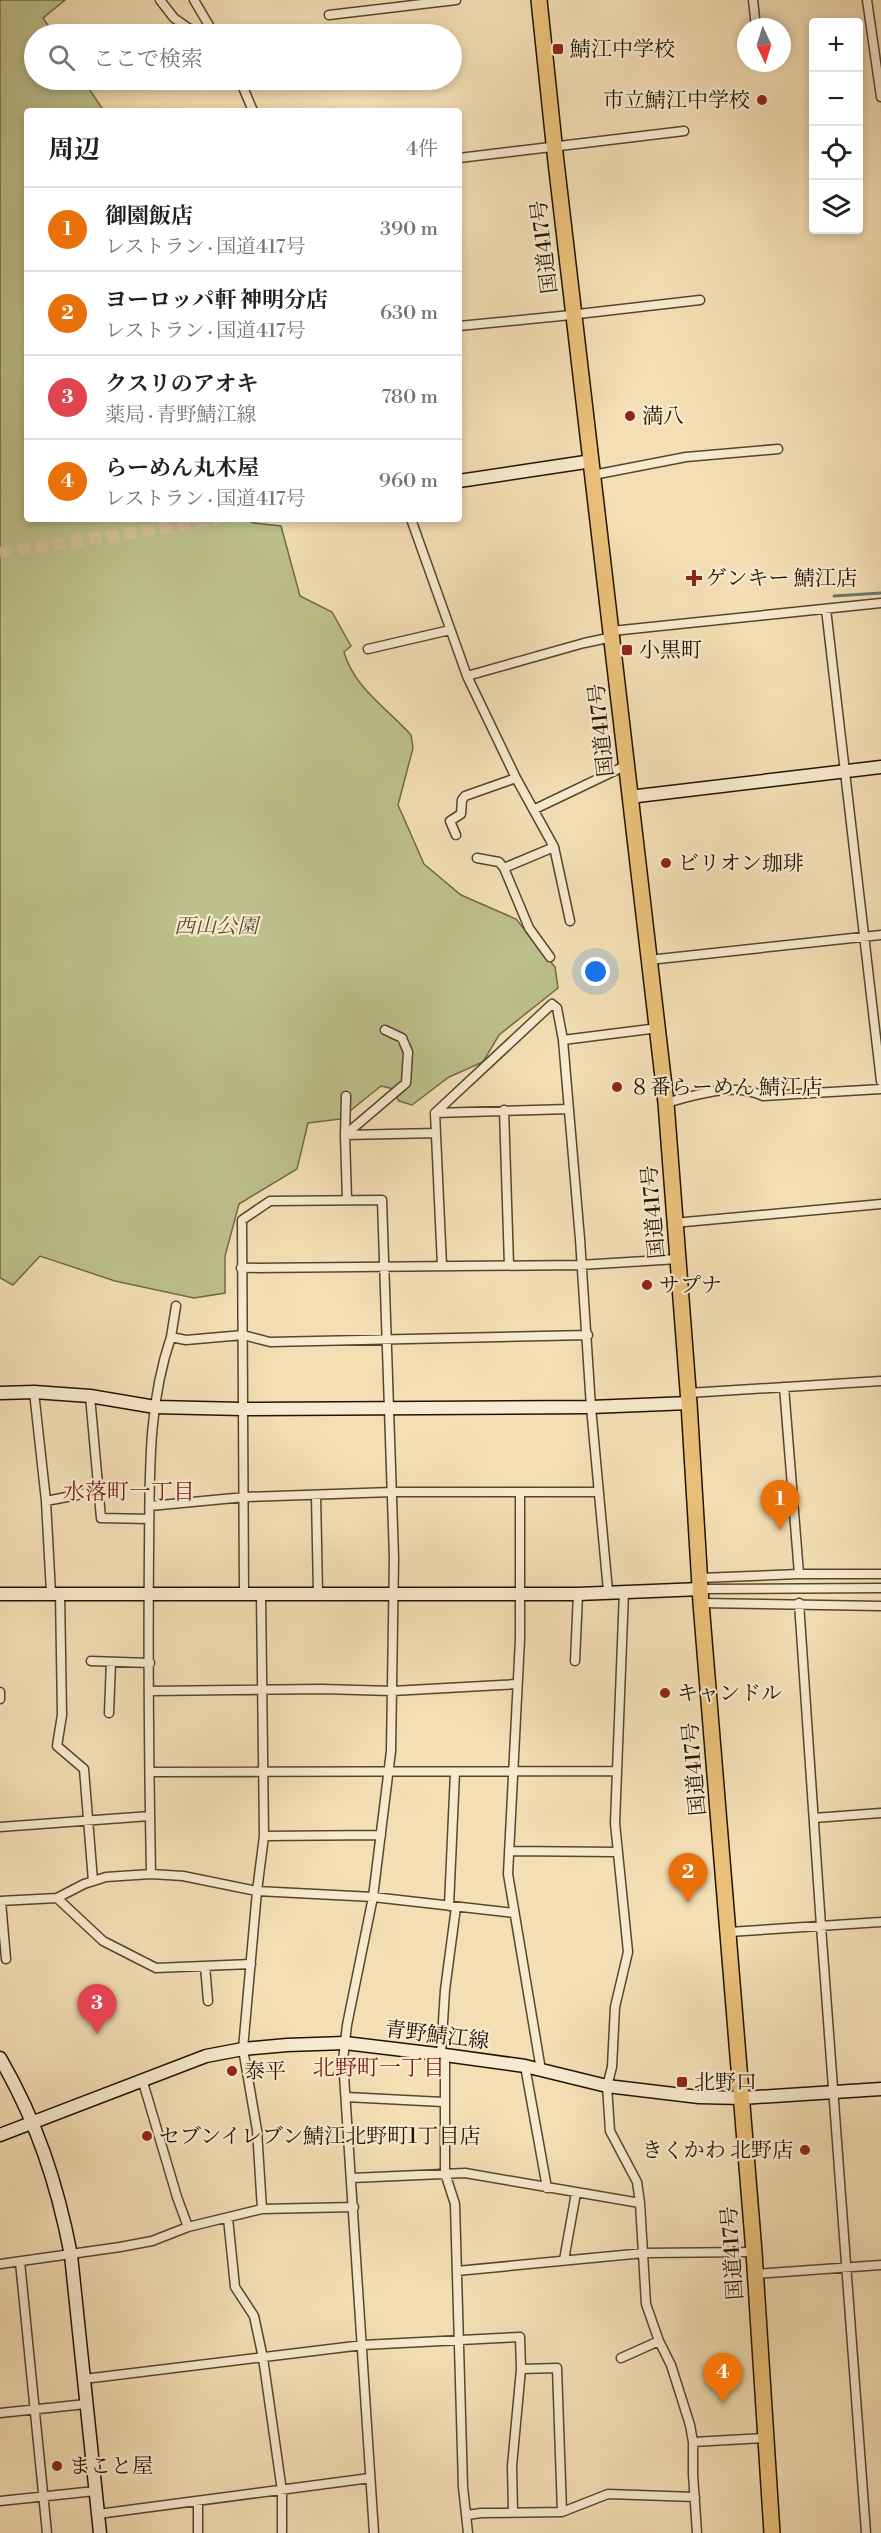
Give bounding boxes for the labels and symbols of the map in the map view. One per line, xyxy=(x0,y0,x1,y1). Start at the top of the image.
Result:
north arrow xyxy=(737,18,791,72)
place label: 鯖江中学校 xyxy=(570,37,675,63)
marker: 鯖江中学校 xyxy=(551,42,565,56)
place label: 市立鯖江中学校 xyxy=(603,88,750,114)
marker: 市立鯖江中学校 xyxy=(755,93,769,107)
street label: 国道417号 xyxy=(526,199,564,295)
place label: 満八 xyxy=(642,404,684,430)
marker: 満八 xyxy=(623,409,637,423)
place label: ゲンキー 鯖江店 xyxy=(706,566,857,592)
marker: ゲンキー 鯖江店 xyxy=(687,571,701,585)
place label: 小黒町 xyxy=(639,638,702,664)
marker: 小黒町 xyxy=(620,643,634,657)
street label: 国道417号 xyxy=(584,682,620,778)
place label: ビリオン珈琲 xyxy=(678,851,804,877)
marker: ビリオン珈琲 xyxy=(659,856,673,870)
park label: 西山公園 xyxy=(174,914,261,940)
your location xyxy=(581,957,610,986)
place label: ８番らーめん 鯖江店 xyxy=(629,1075,822,1101)
marker: ８番らーめん 鯖江店 xyxy=(610,1080,624,1094)
street label: 国道417号 xyxy=(637,1164,671,1260)
place label: サプナ xyxy=(659,1273,722,1299)
marker: サプナ xyxy=(640,1278,654,1292)
district label: 水落町一丁目 xyxy=(63,1479,195,1506)
pin: 1 xyxy=(760,1480,800,1530)
place label: キャンドル xyxy=(677,1681,782,1707)
marker: キャンドル xyxy=(658,1686,672,1700)
street label: 国道417号 xyxy=(678,1721,712,1817)
pin: 2 xyxy=(668,1854,708,1903)
pin: 3 xyxy=(78,1984,116,2034)
street label: 青野鯖江線 xyxy=(383,2017,491,2055)
district label: 北野町一丁目 xyxy=(313,2055,445,2082)
place label: 泰平 xyxy=(244,2059,286,2085)
marker: 泰平 xyxy=(225,2064,239,2078)
place label: 北野口 xyxy=(694,2070,757,2096)
marker: 北野口 xyxy=(675,2075,689,2089)
place label: セブンイレブン鯖江北野町1丁目店 xyxy=(159,2124,480,2150)
marker: セブンイレブン鯖江北野町1丁目店 xyxy=(140,2129,154,2143)
place label: きくかわ 北野店 xyxy=(642,2138,793,2164)
marker: きくかわ 北野店 xyxy=(798,2143,812,2157)
street label: 国道417号 xyxy=(717,2205,749,2301)
pin: 4 xyxy=(704,2354,742,2403)
place label: まこと屋 xyxy=(69,2454,153,2480)
marker: まこと屋 xyxy=(50,2459,64,2473)

